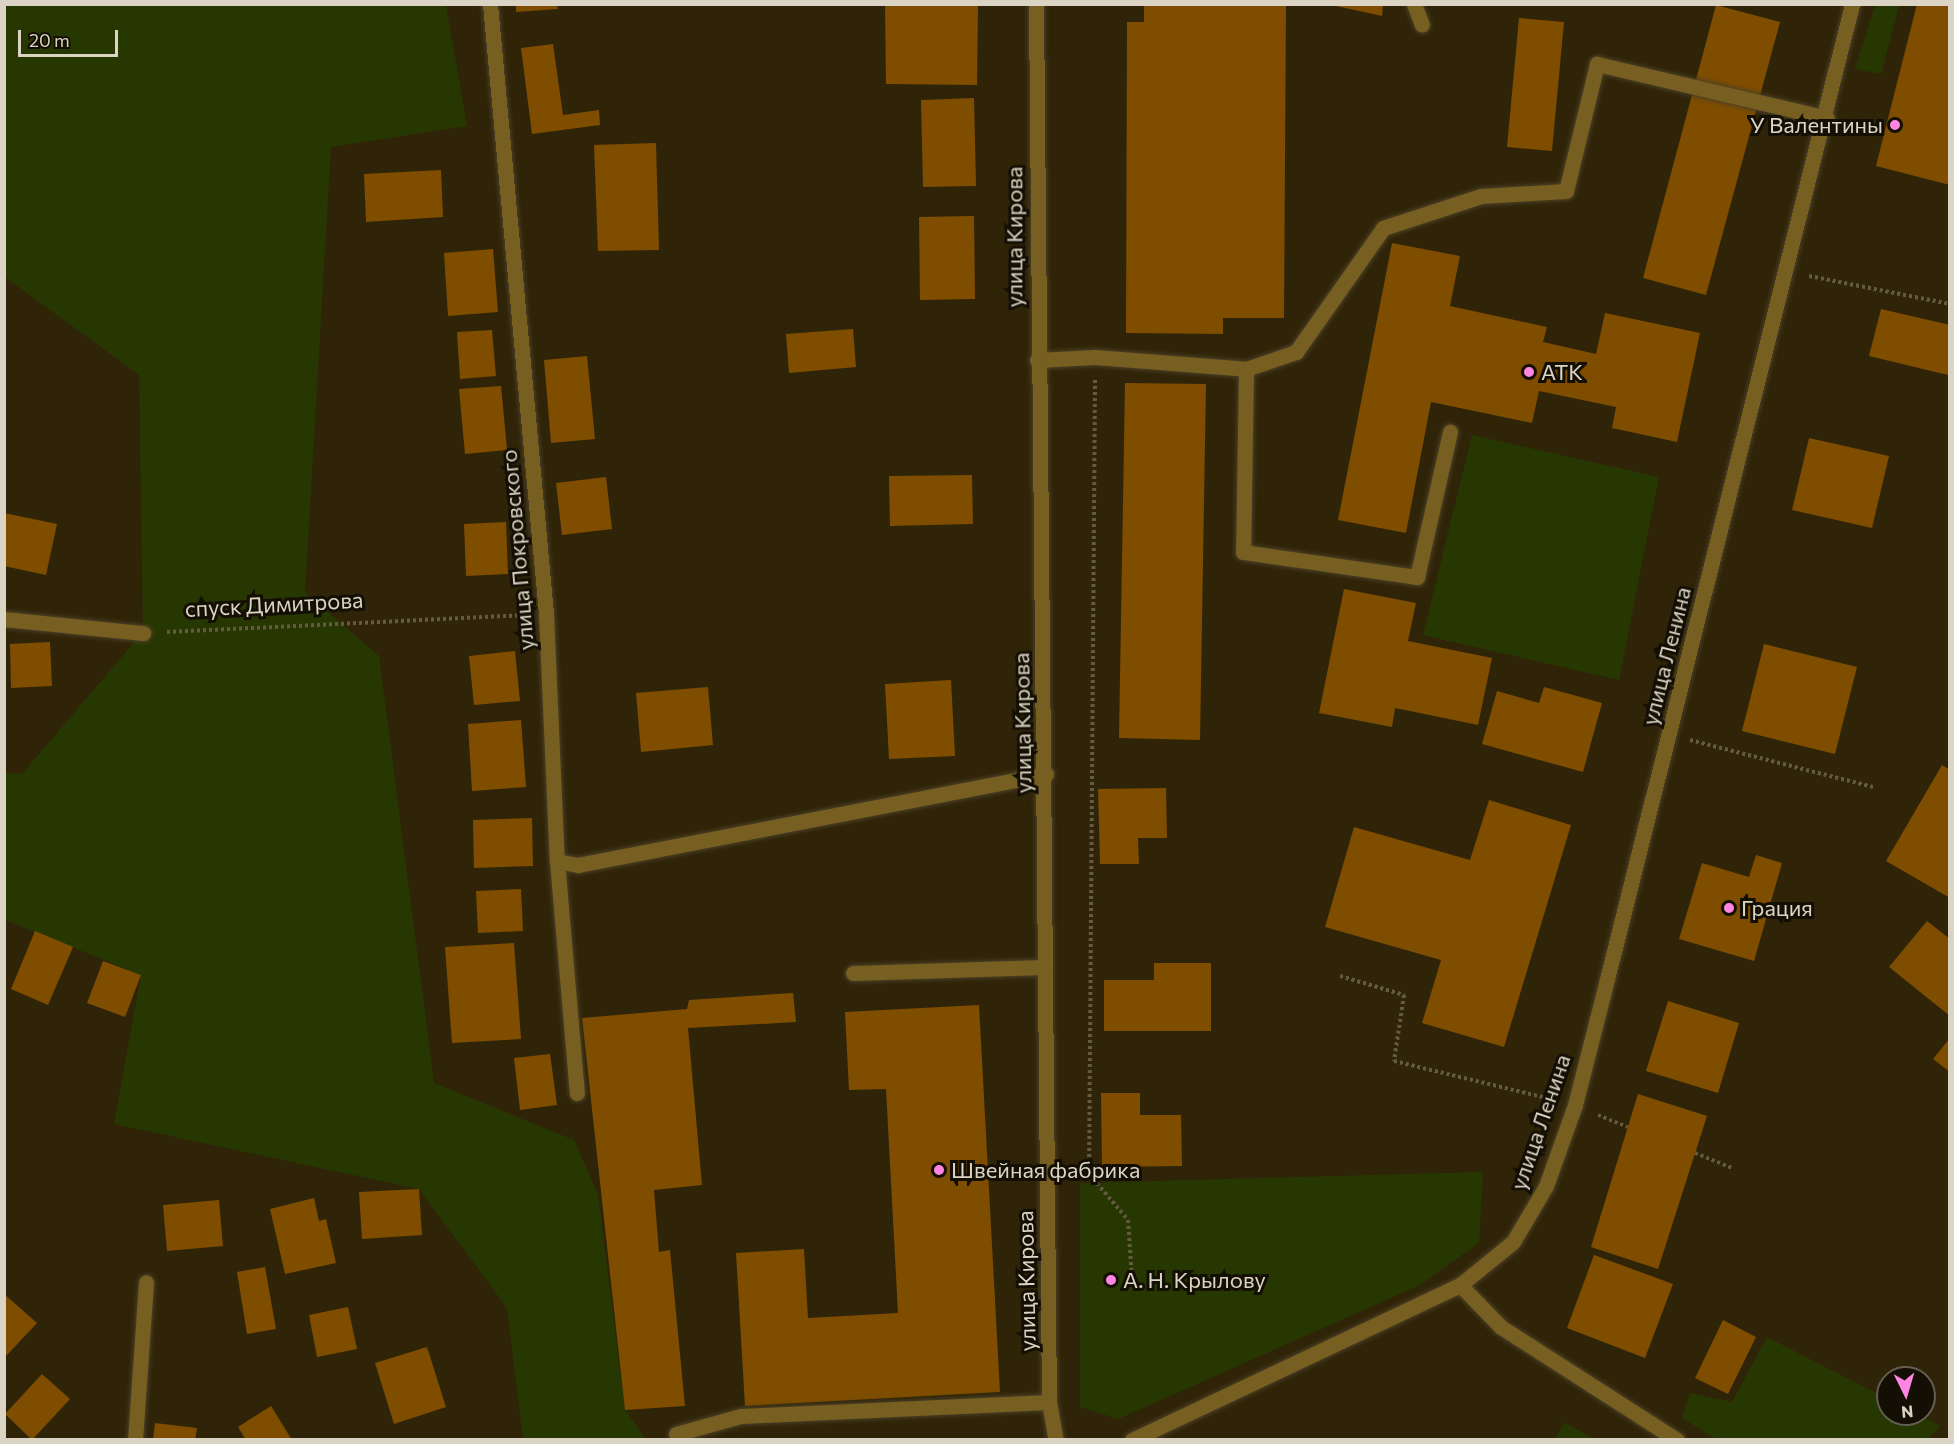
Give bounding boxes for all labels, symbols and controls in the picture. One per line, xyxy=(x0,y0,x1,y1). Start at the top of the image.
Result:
scale bar xyxy=(21,18,122,56)
text: 20 m xyxy=(29,29,70,51)
place label: У Валентины xyxy=(1750,112,1883,138)
marker: У Валентины xyxy=(1888,118,1902,132)
street label: улица Кирова xyxy=(1001,167,1027,307)
place label: АТК xyxy=(1541,359,1583,385)
marker: АТК xyxy=(1522,365,1536,379)
street label: улица Покровского xyxy=(495,449,539,651)
street label: улица Ленина xyxy=(1636,584,1696,728)
street label: спуск Димитрова xyxy=(184,586,364,622)
street label: улица Кирова xyxy=(1008,652,1036,794)
place label: Грация xyxy=(1741,895,1813,921)
marker: Грация xyxy=(1722,901,1736,915)
street label: улица Ленина xyxy=(1504,1051,1576,1193)
place label: Швейная фабрика xyxy=(951,1157,1140,1183)
marker: Швейная фабрика xyxy=(932,1163,946,1177)
street label: улица Кирова xyxy=(1012,1210,1040,1352)
place label: А. Н. Крылову xyxy=(1123,1267,1266,1293)
marker: А. Н. Крылову xyxy=(1104,1273,1118,1287)
north arrow xyxy=(1876,1366,1936,1426)
text: N xyxy=(1901,1402,1914,1422)

